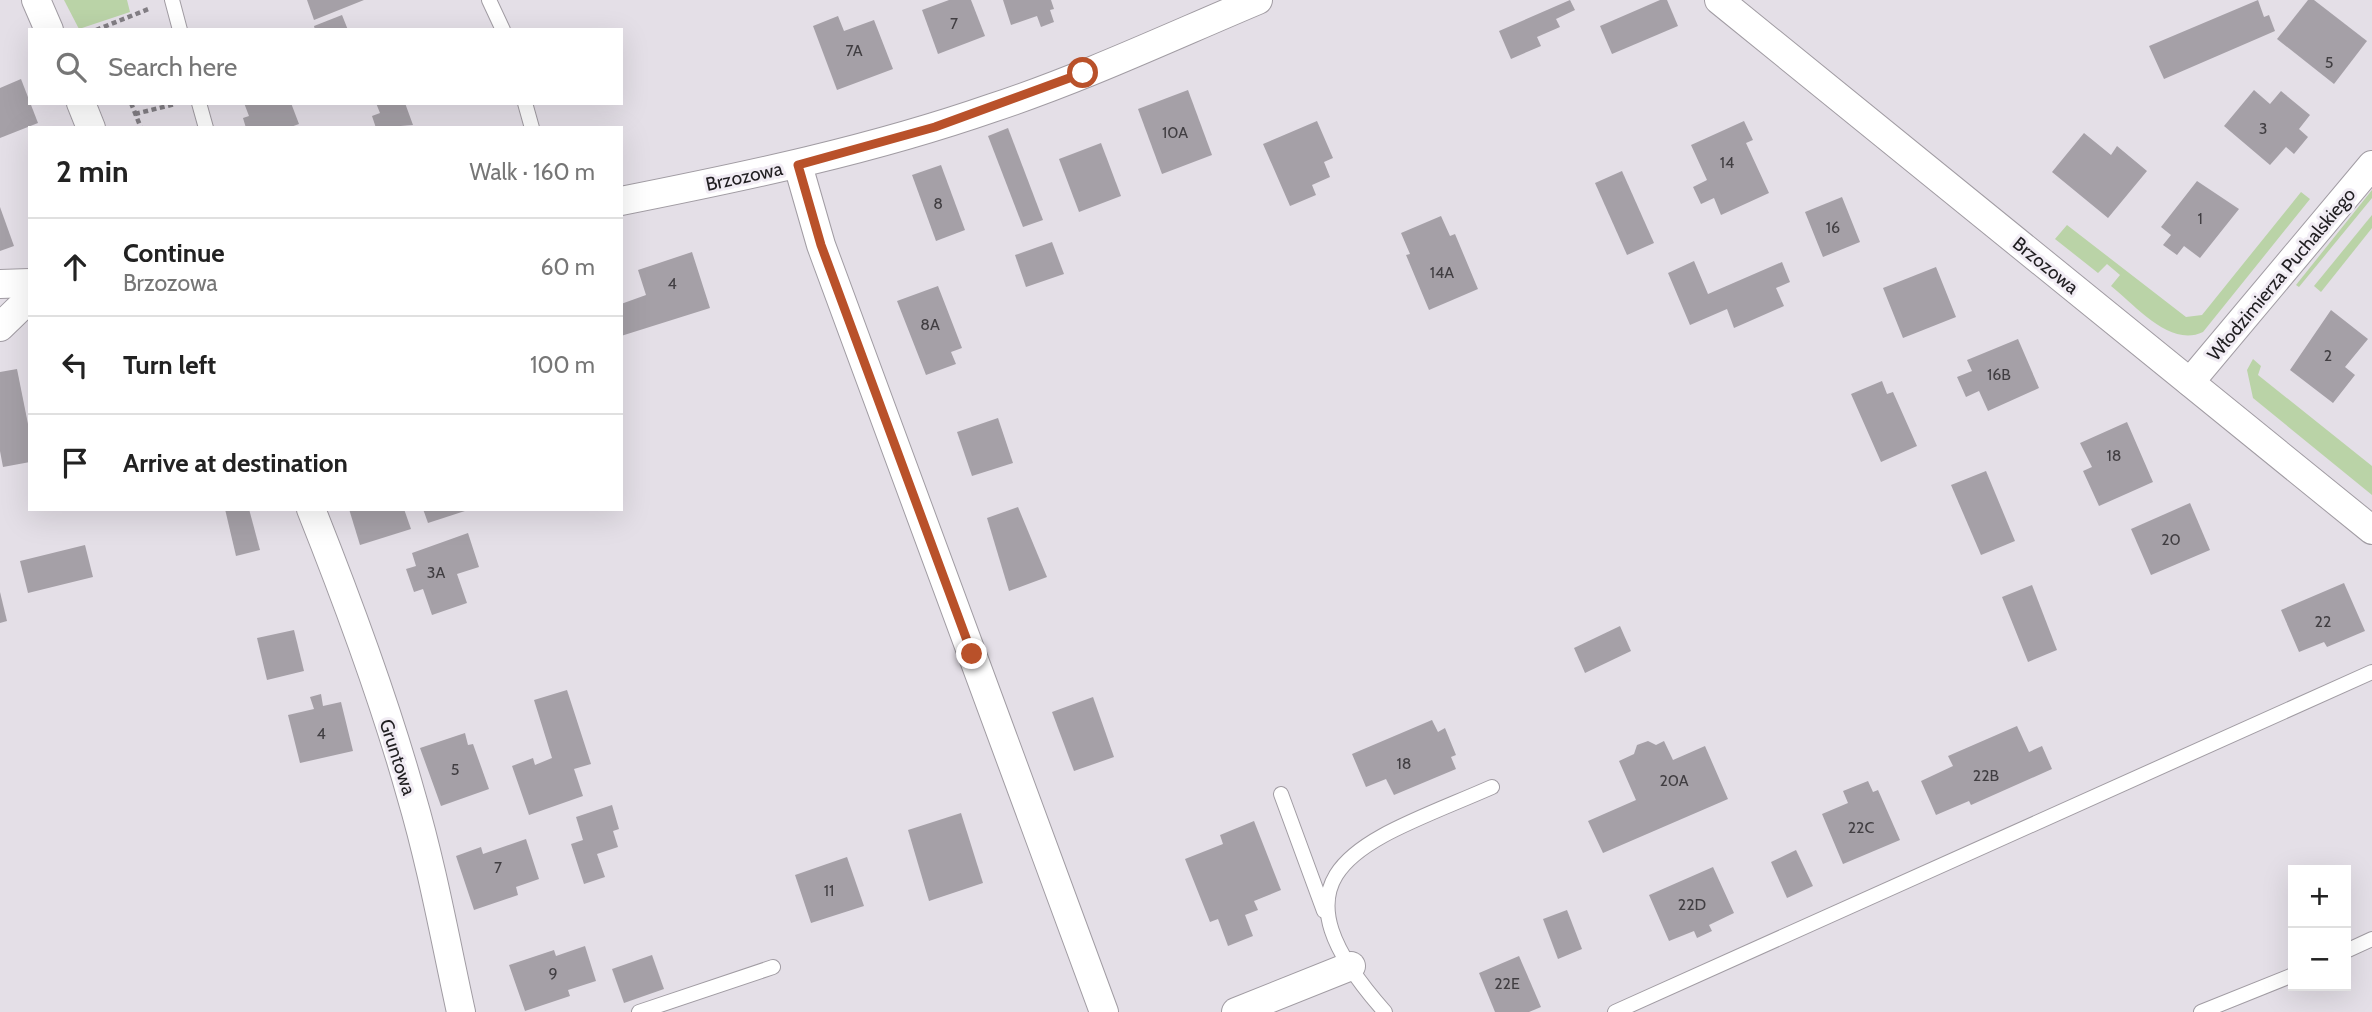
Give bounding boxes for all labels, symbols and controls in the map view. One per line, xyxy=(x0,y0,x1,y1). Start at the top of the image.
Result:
house number: 7 xyxy=(950,14,958,33)
search box xyxy=(28,28,623,105)
house number: 7A xyxy=(845,41,863,60)
icon: search xyxy=(52,48,90,86)
text: Search here xyxy=(108,51,237,83)
house number: 5 xyxy=(2325,53,2333,72)
route start xyxy=(1067,57,1098,88)
house number: 3 xyxy=(2259,119,2267,138)
house number: 10A xyxy=(1162,123,1188,142)
text: 2 min xyxy=(56,153,128,190)
house number: 14 xyxy=(1720,153,1734,172)
street label: Brzozowa xyxy=(703,157,785,196)
text: Walk · 160 m xyxy=(470,158,595,186)
street label: Włodzimierza Puchalskiego xyxy=(2202,183,2360,365)
house number: 8 xyxy=(933,194,943,213)
house number: 1 xyxy=(2197,209,2203,228)
house number: 16 xyxy=(1826,218,1840,237)
street label: Brzozowa xyxy=(2008,232,2083,299)
text: Continue xyxy=(123,237,225,269)
icon: ahead xyxy=(56,248,94,286)
text: 60 m xyxy=(541,253,595,281)
house number: 14A xyxy=(1430,263,1454,282)
text: Brzozowa xyxy=(123,269,218,297)
house number: 4 xyxy=(667,274,677,293)
house number: 8A xyxy=(920,315,940,334)
icon: left xyxy=(56,346,94,384)
house number: 2 xyxy=(2324,346,2332,365)
text: Turn left xyxy=(123,349,216,381)
text: 100 m xyxy=(530,351,595,379)
house number: 16B xyxy=(1987,365,2011,384)
icon: arrive xyxy=(56,444,94,482)
house number: 18 xyxy=(2107,446,2121,465)
text: Arrive at destination xyxy=(123,447,348,479)
house number: 20 xyxy=(2161,530,2181,549)
house number: 3A xyxy=(427,563,445,582)
house number: 22 xyxy=(2315,612,2331,631)
route end xyxy=(956,638,987,669)
street label: Gruntowa xyxy=(374,716,421,798)
house number: 4 xyxy=(316,724,326,743)
house number: 18 xyxy=(1397,754,1411,773)
house number: 5 xyxy=(451,760,459,779)
house number: 22B xyxy=(1973,766,2000,785)
house number: 20A xyxy=(1659,771,1689,790)
house number: 22C xyxy=(1848,818,1874,837)
house number: 7 xyxy=(494,858,502,877)
map controls xyxy=(2288,865,2351,991)
button: + xyxy=(2288,865,2351,928)
house number: 11 xyxy=(824,881,834,900)
house number: 22D xyxy=(1678,895,1706,914)
button: − xyxy=(2288,928,2351,991)
house number: 9 xyxy=(548,964,558,983)
house number: 22E xyxy=(1494,974,1520,993)

